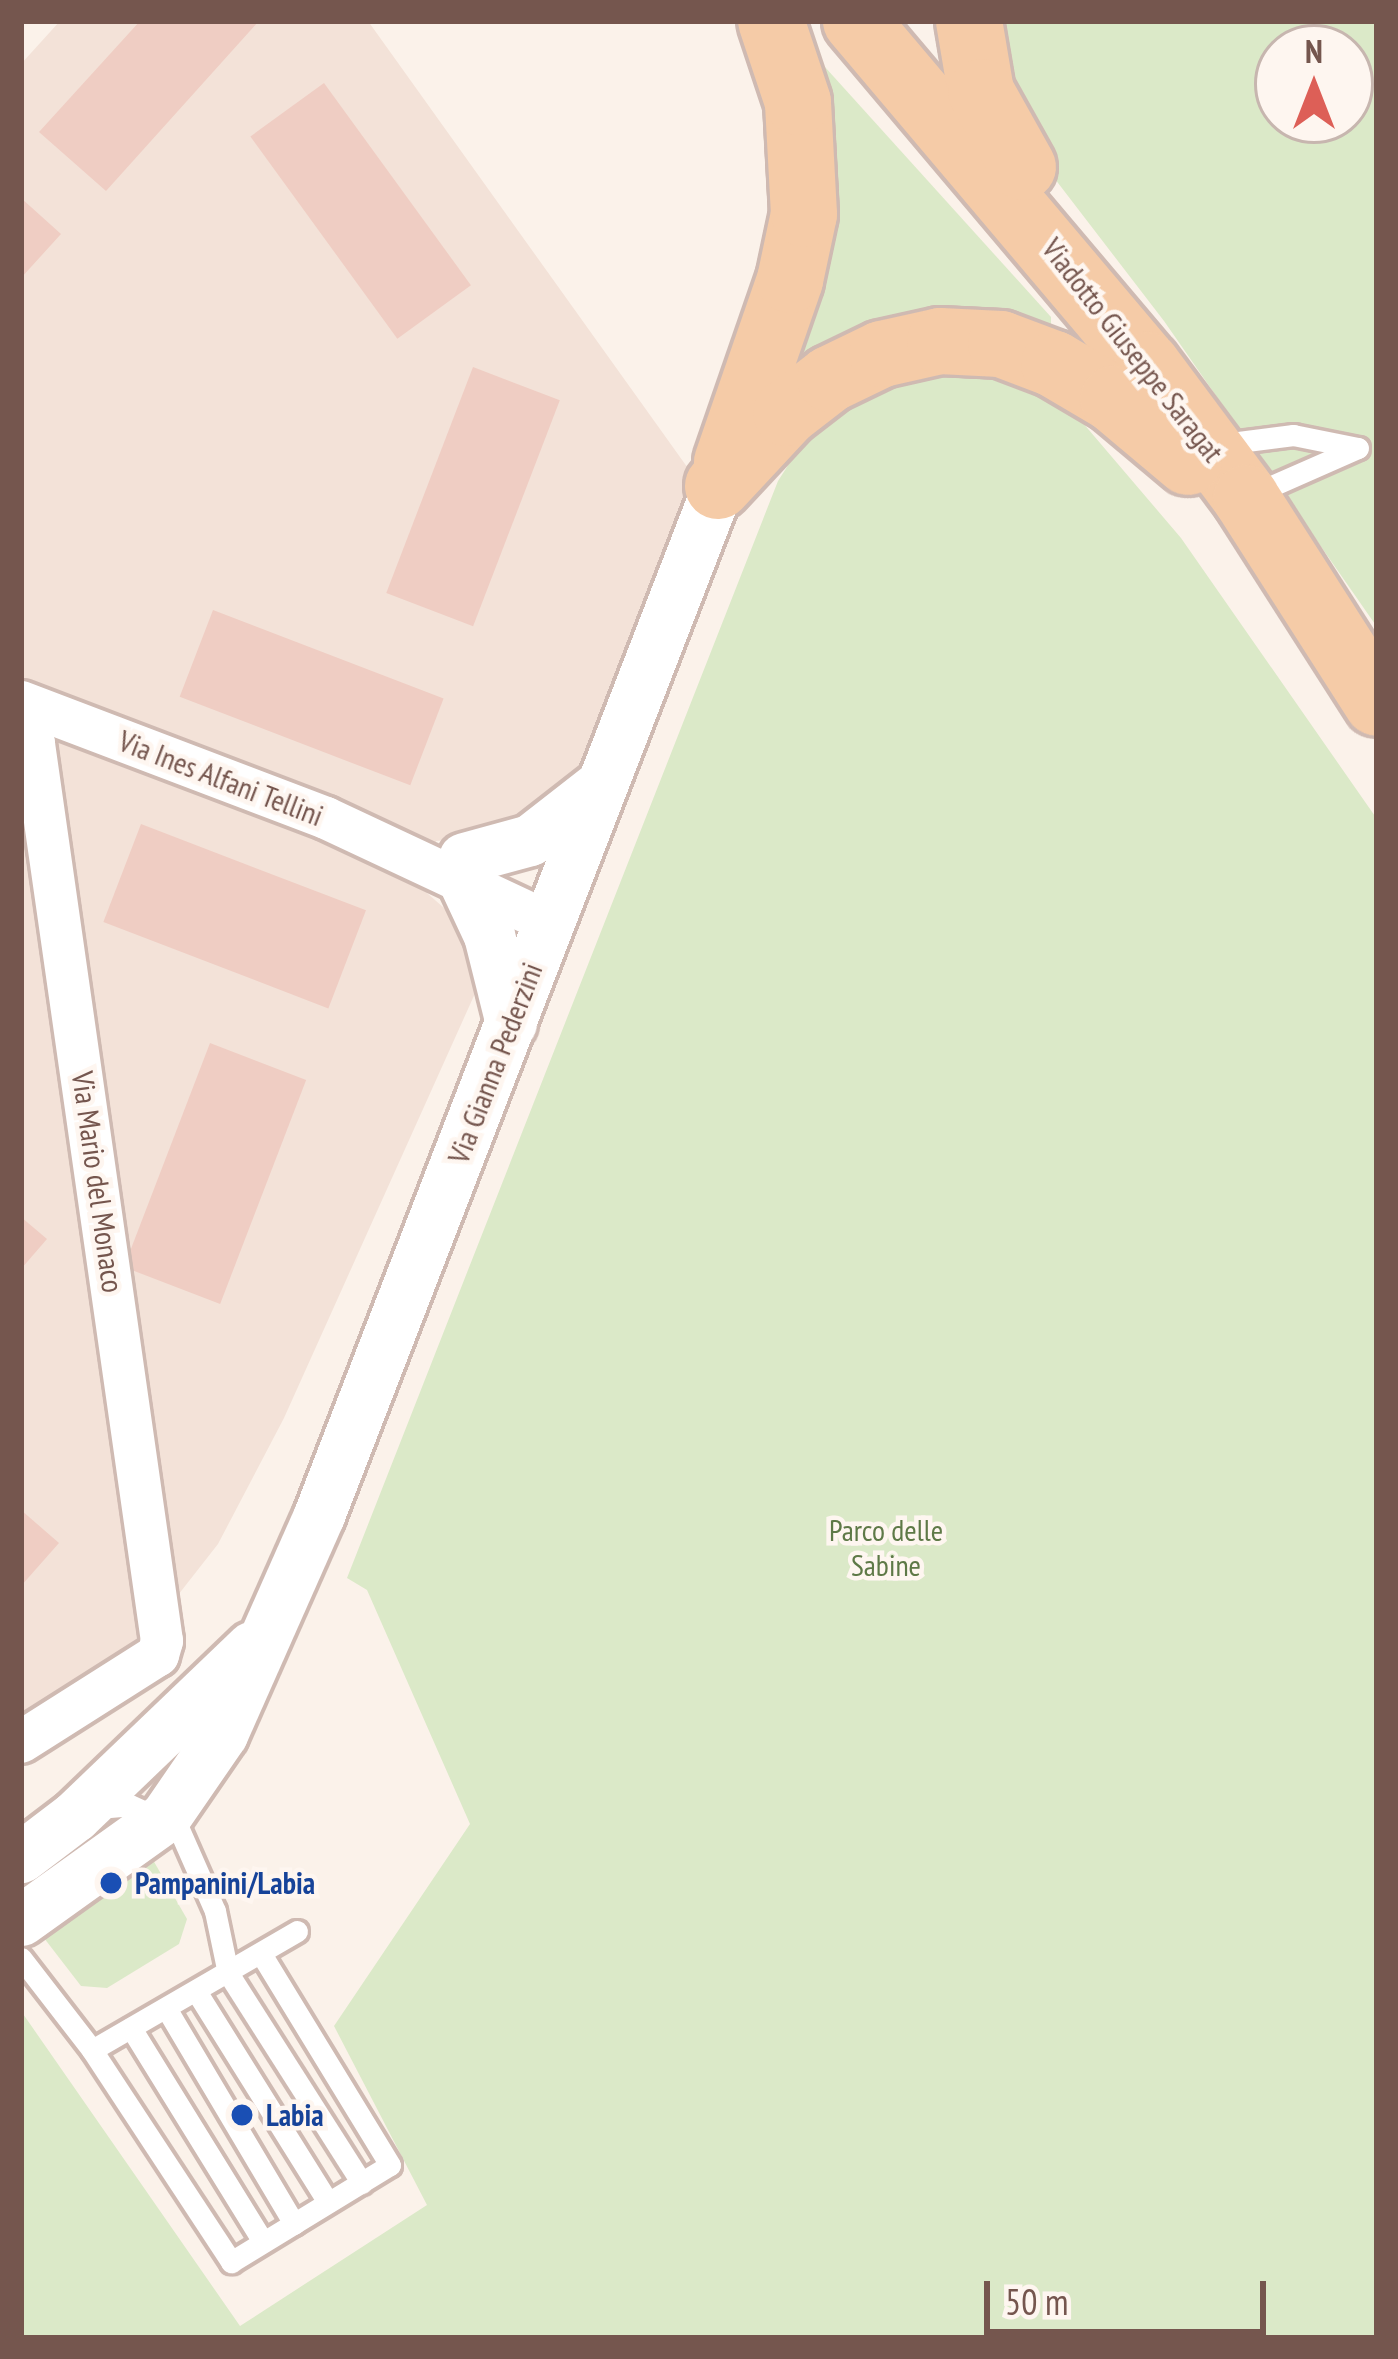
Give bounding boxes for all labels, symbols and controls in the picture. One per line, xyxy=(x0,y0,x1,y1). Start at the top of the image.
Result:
north arrow xyxy=(1254,24,1374,144)
text: N xyxy=(1305,29,1323,72)
street label: Viadotto Giuseppe Saragat xyxy=(1035,231,1231,469)
street label: Via Ines Alfani Tellini xyxy=(113,722,329,834)
street label: Via Gianna Pederzini xyxy=(440,957,550,1169)
street label: Via Mario del Monaco xyxy=(65,1069,131,1295)
park label: Parco delle Sabine xyxy=(829,1512,943,1582)
place label: Pampanini/Labia xyxy=(135,1865,315,1901)
marker: Pampanini/Labia xyxy=(98,1870,124,1896)
place label: Labia xyxy=(266,2097,324,2133)
marker: Labia xyxy=(229,2102,255,2128)
scale bar xyxy=(990,2257,1272,2331)
text: 50 m xyxy=(1005,2278,1068,2325)

